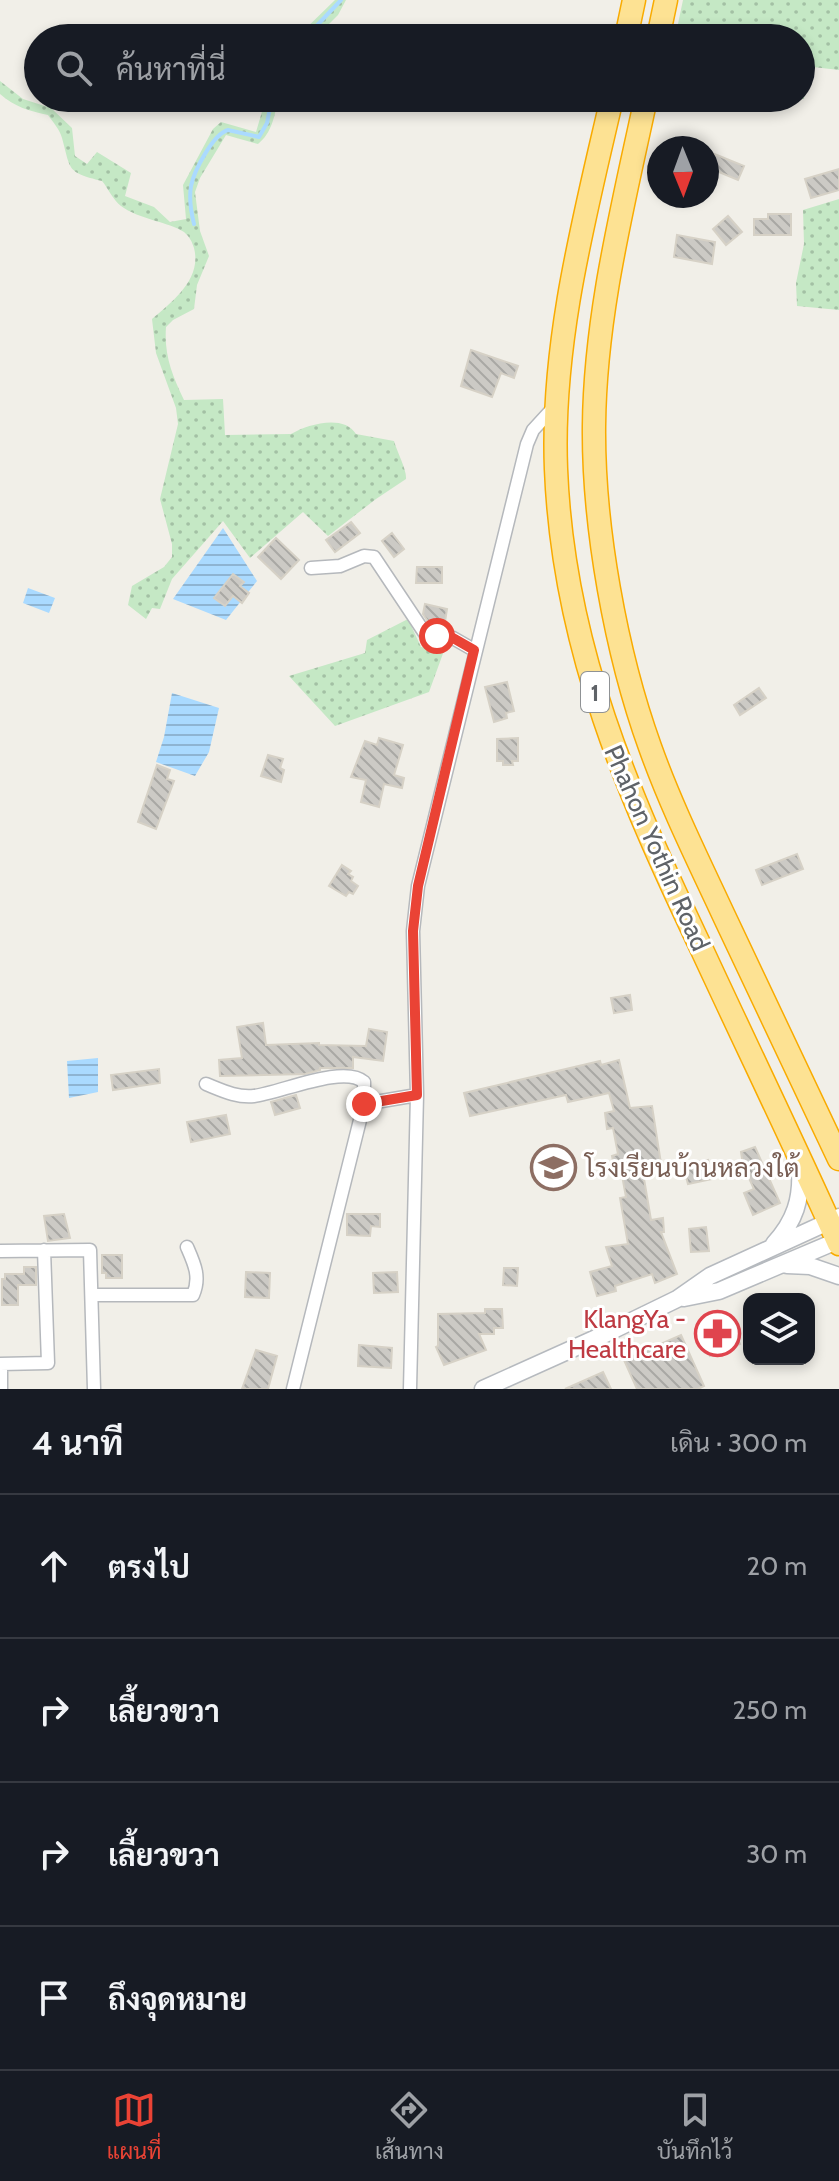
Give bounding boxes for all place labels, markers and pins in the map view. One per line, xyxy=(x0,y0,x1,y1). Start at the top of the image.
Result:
school or university icon: โรงเรียนบ้านหลวงใต้ xyxy=(530,1144,578,1192)
place label: โรงเรียนบ้านหลวงใต้ xyxy=(583,1152,800,1184)
place label: KlangYa - Healthcare xyxy=(568,1303,686,1365)
pharmacy icon: KlangYa - Healthcare xyxy=(693,1310,741,1358)

